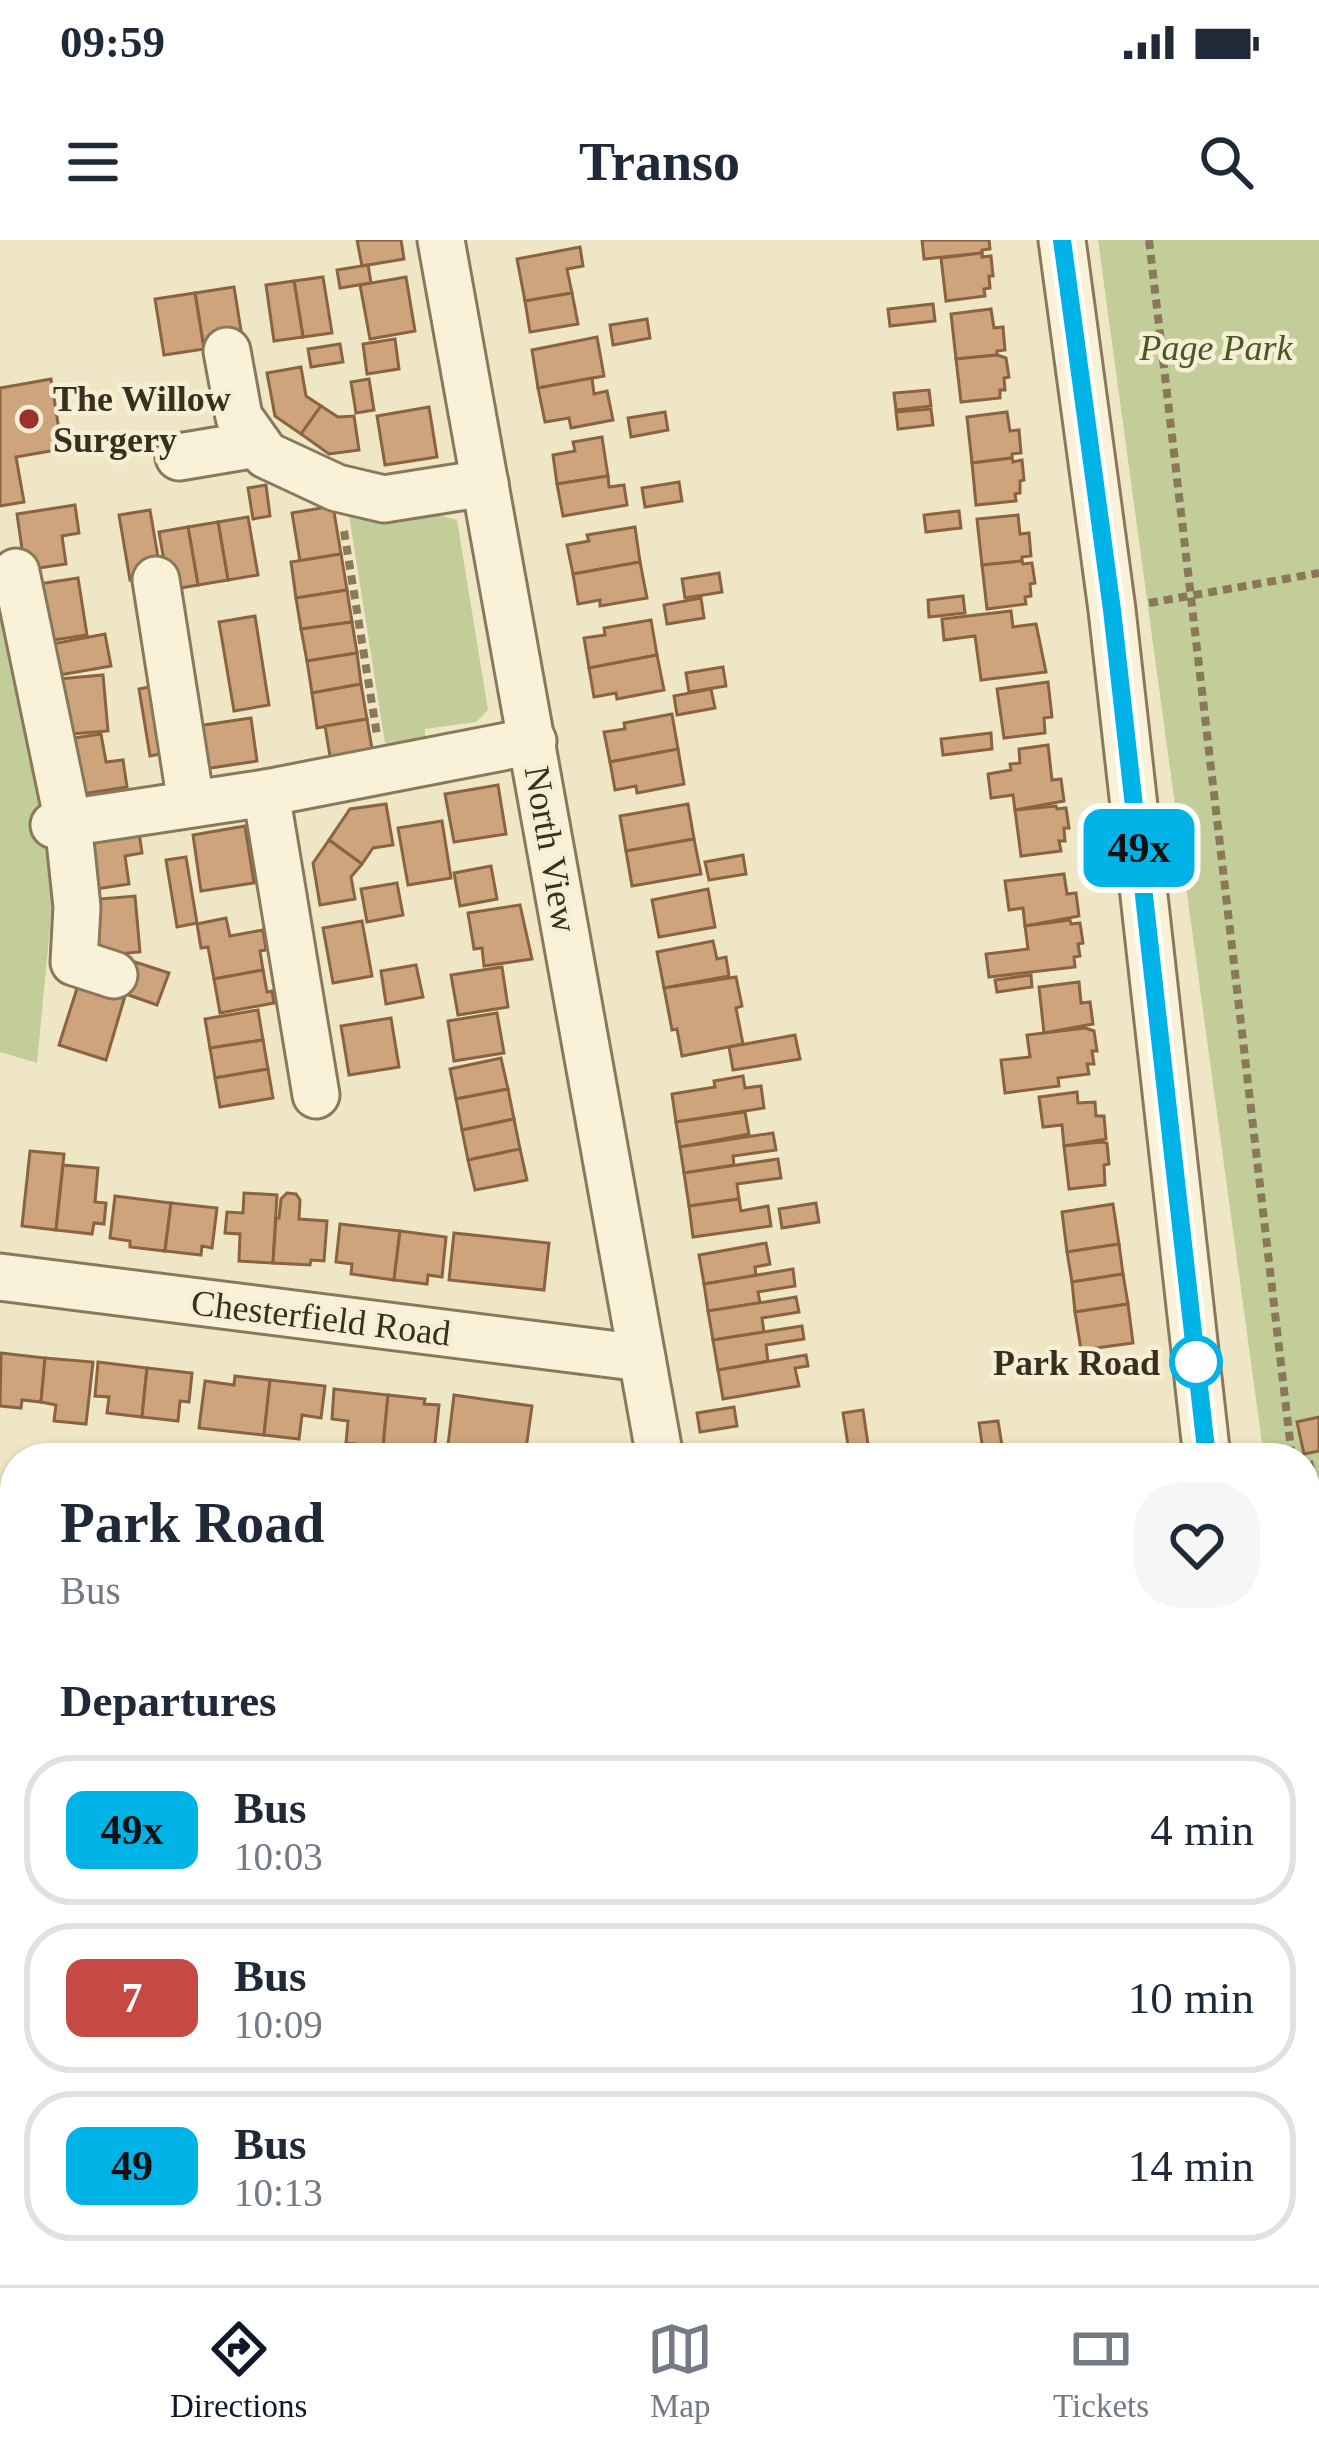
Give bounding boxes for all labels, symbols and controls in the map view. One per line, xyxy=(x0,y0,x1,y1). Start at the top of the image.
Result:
text: 09:59 xyxy=(60,17,165,67)
icon: menu xyxy=(60,129,126,195)
icon: search xyxy=(1193,129,1259,195)
text: Transo xyxy=(579,132,740,192)
park label: Page Park xyxy=(1139,328,1293,368)
place label: The Willow Surgery xyxy=(53,379,231,460)
marker: The Willow Surgery xyxy=(16,406,42,432)
street label: North View xyxy=(517,763,585,935)
line badge: 49x xyxy=(1070,809,1208,887)
text: 49x xyxy=(1108,825,1171,871)
street label: Chesterfield Road xyxy=(189,1282,453,1354)
marker: Park Road xyxy=(1171,1337,1221,1387)
place label: Park Road xyxy=(993,1343,1160,1383)
button: heart xyxy=(1134,1482,1260,1608)
text: Park Road xyxy=(60,1491,324,1554)
text: Bus xyxy=(60,1569,121,1612)
text: Departures xyxy=(60,1676,277,1726)
text: Bus xyxy=(234,1783,307,1833)
text: 4 min xyxy=(1150,1805,1254,1855)
text: 49x xyxy=(101,1807,164,1853)
text: 10:03 xyxy=(234,1835,323,1878)
text: Bus xyxy=(234,1951,307,2001)
text: 10 min xyxy=(1128,1973,1254,2023)
text: 7 xyxy=(122,1975,143,2021)
text: 10:09 xyxy=(234,2003,323,2046)
text: Bus xyxy=(234,2119,307,2169)
text: 14 min xyxy=(1128,2141,1254,2191)
text: 49 xyxy=(111,2143,153,2189)
text: 10:13 xyxy=(234,2171,323,2214)
tab: Directions xyxy=(170,2316,307,2425)
tab: Map xyxy=(647,2316,713,2425)
tab: Tickets xyxy=(1053,2316,1149,2425)

